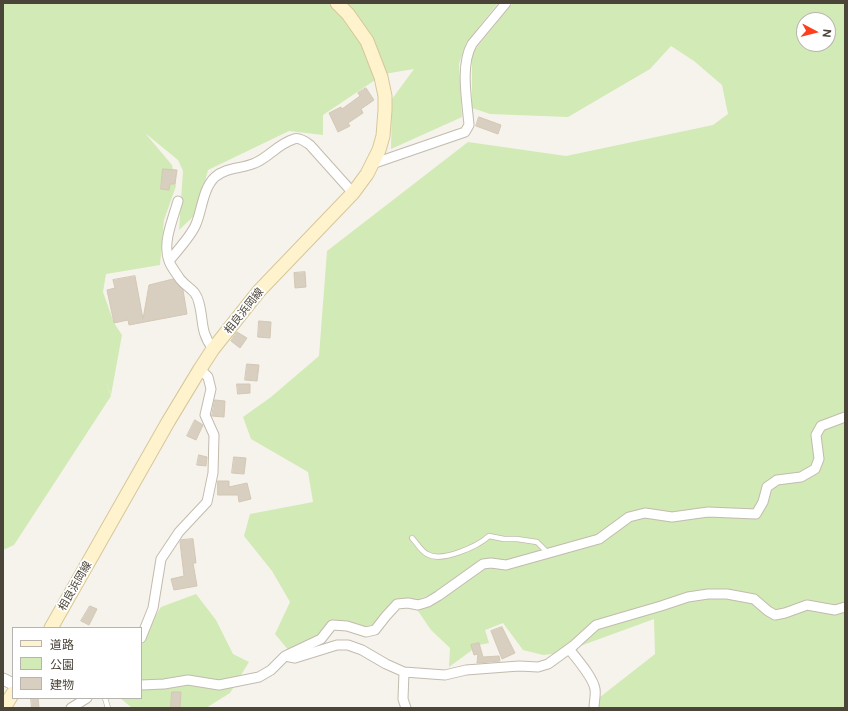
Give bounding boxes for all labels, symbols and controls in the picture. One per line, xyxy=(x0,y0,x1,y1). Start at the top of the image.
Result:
north arrow xyxy=(796,12,836,52)
text: N xyxy=(820,28,833,38)
street label: 相良浜岡線 xyxy=(222,285,266,337)
street label: 相良浜岡線 xyxy=(56,559,94,613)
legend xyxy=(12,627,142,699)
text: 道路 xyxy=(50,638,74,652)
text: 公園 xyxy=(50,658,74,672)
text: 建物 xyxy=(50,678,74,692)

